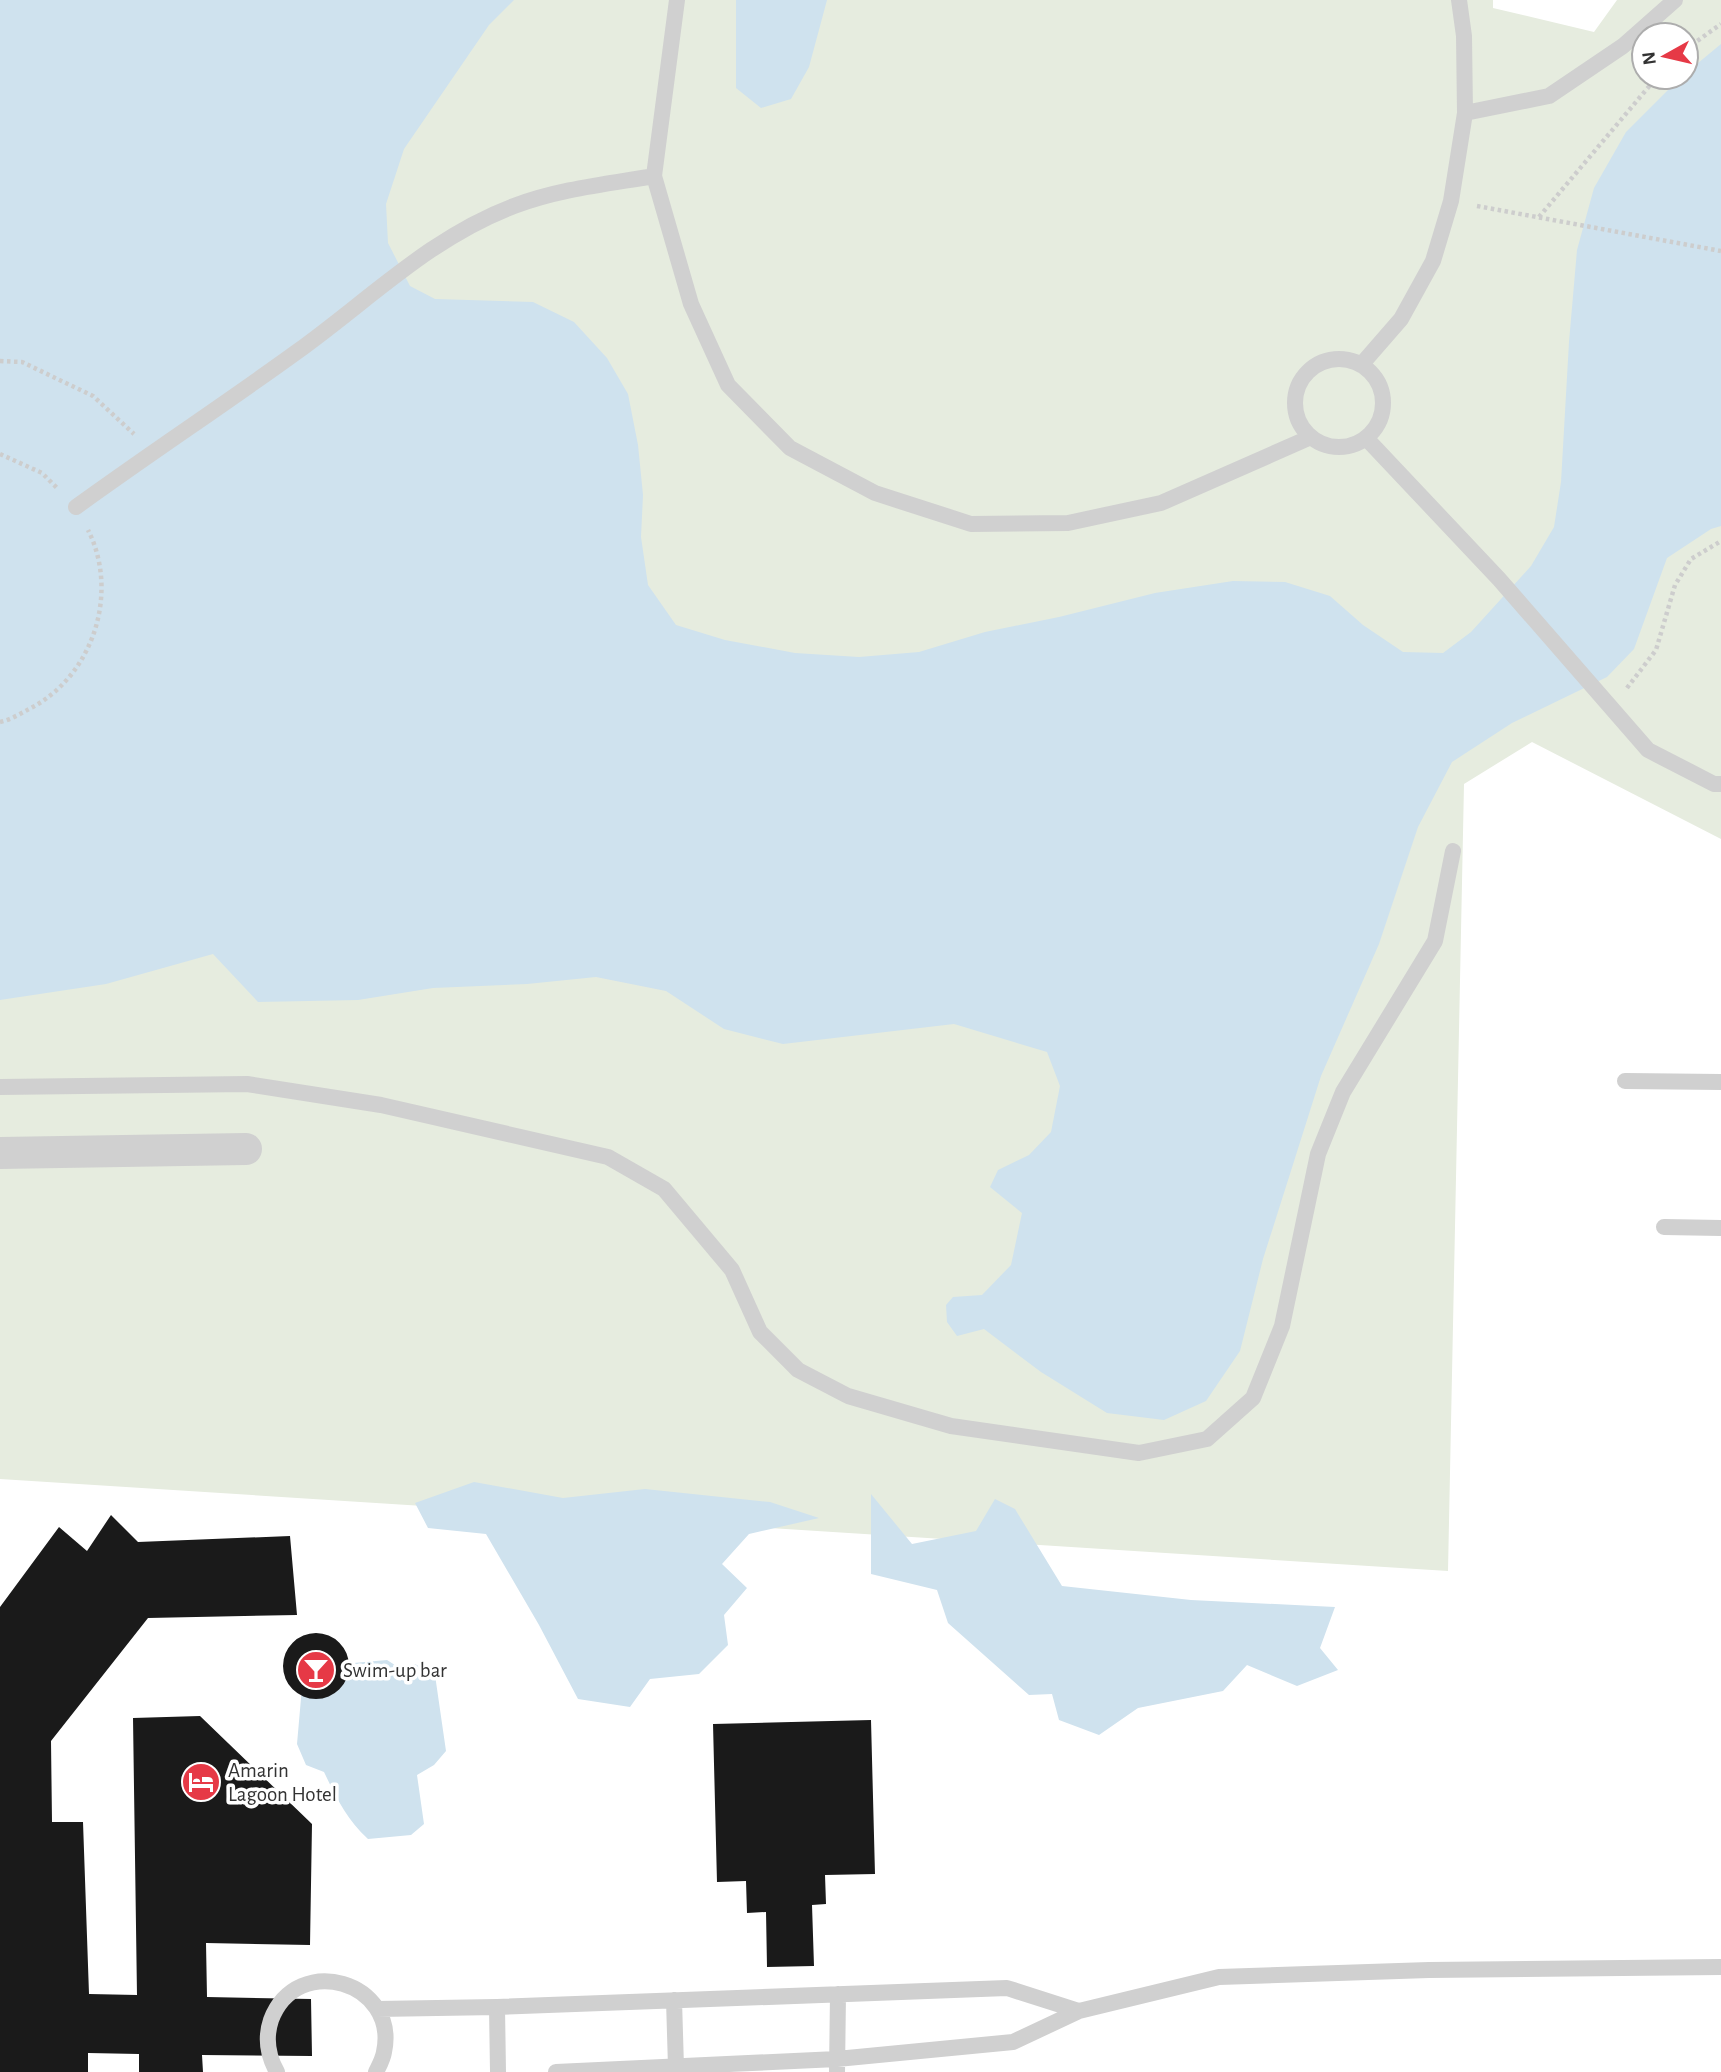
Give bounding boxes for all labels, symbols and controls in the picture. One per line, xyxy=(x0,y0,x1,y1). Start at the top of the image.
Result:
north arrow xyxy=(1630,21,1700,91)
text: N xyxy=(1639,50,1660,66)
bar icon: Swim-up bar xyxy=(295,1649,337,1691)
place label: Swim-up bar xyxy=(343,1660,447,1681)
place label: Amarin Lagoon Hotel xyxy=(228,1760,337,1805)
hotel icon: Amarin Lagoon Hotel xyxy=(180,1761,222,1803)

